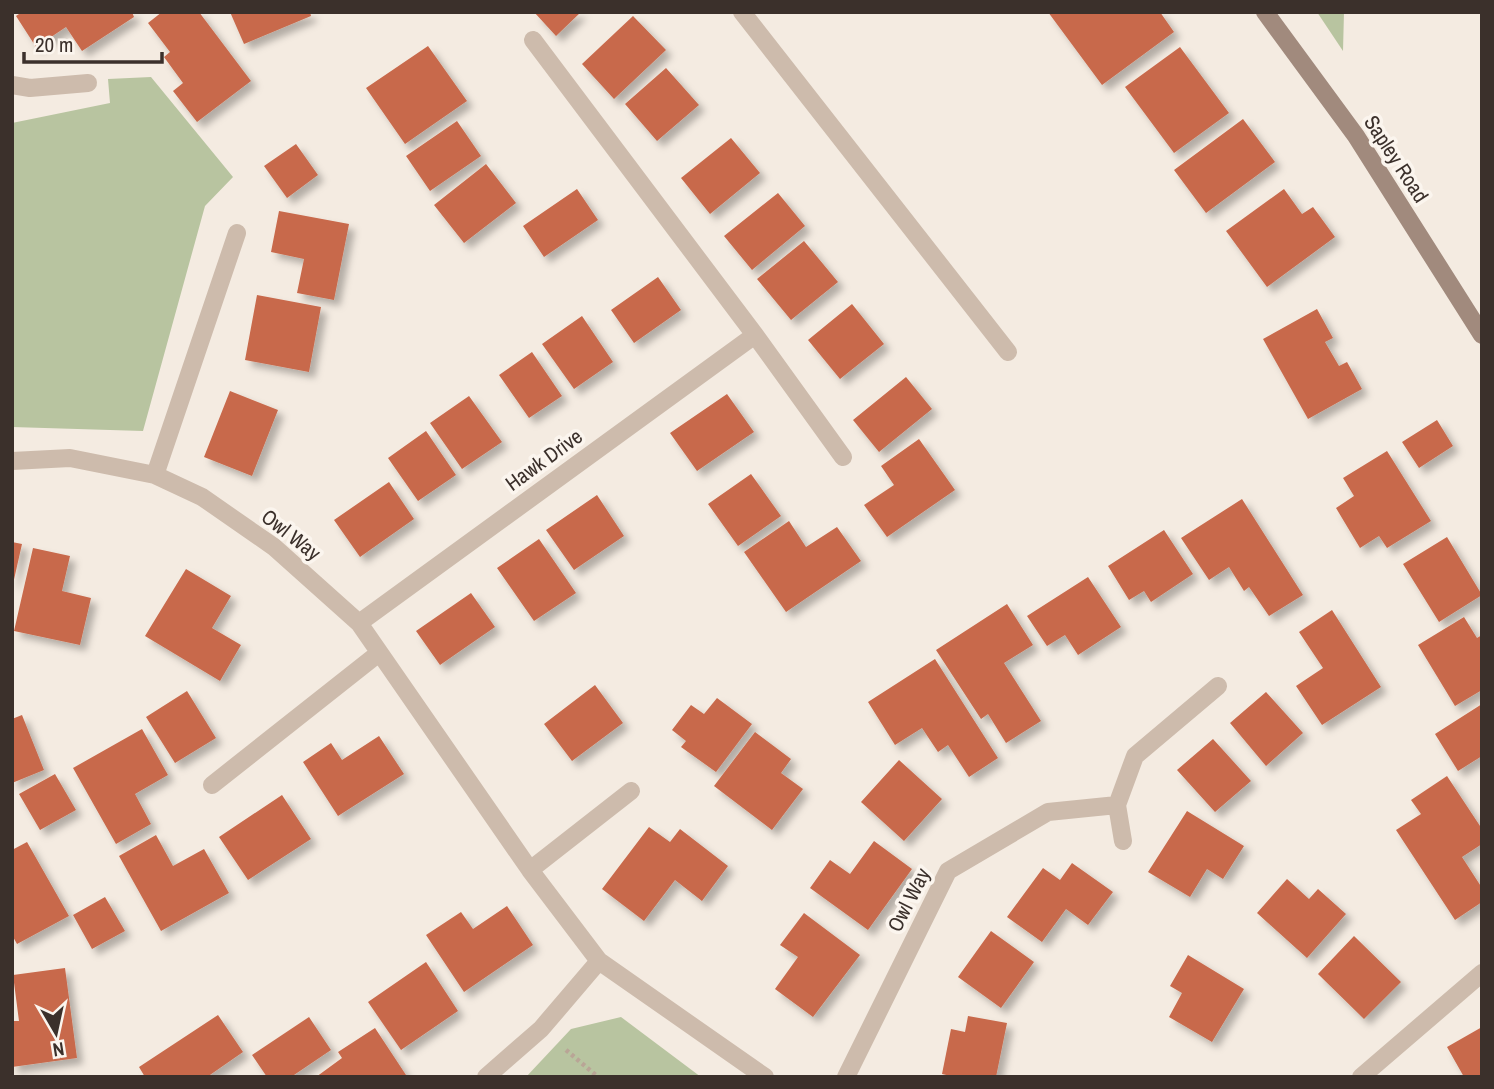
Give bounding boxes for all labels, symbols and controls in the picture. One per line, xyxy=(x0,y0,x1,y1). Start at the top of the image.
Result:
scale bar xyxy=(24,21,163,65)
text: 20 m xyxy=(35,30,73,59)
street label: Sapley Road xyxy=(1357,109,1435,208)
street label: Hawk Drive xyxy=(499,422,588,497)
street label: Owl Way xyxy=(255,502,327,567)
street label: Owl Way xyxy=(880,862,937,937)
north arrow xyxy=(21,998,91,1068)
text: N xyxy=(51,1036,66,1064)

